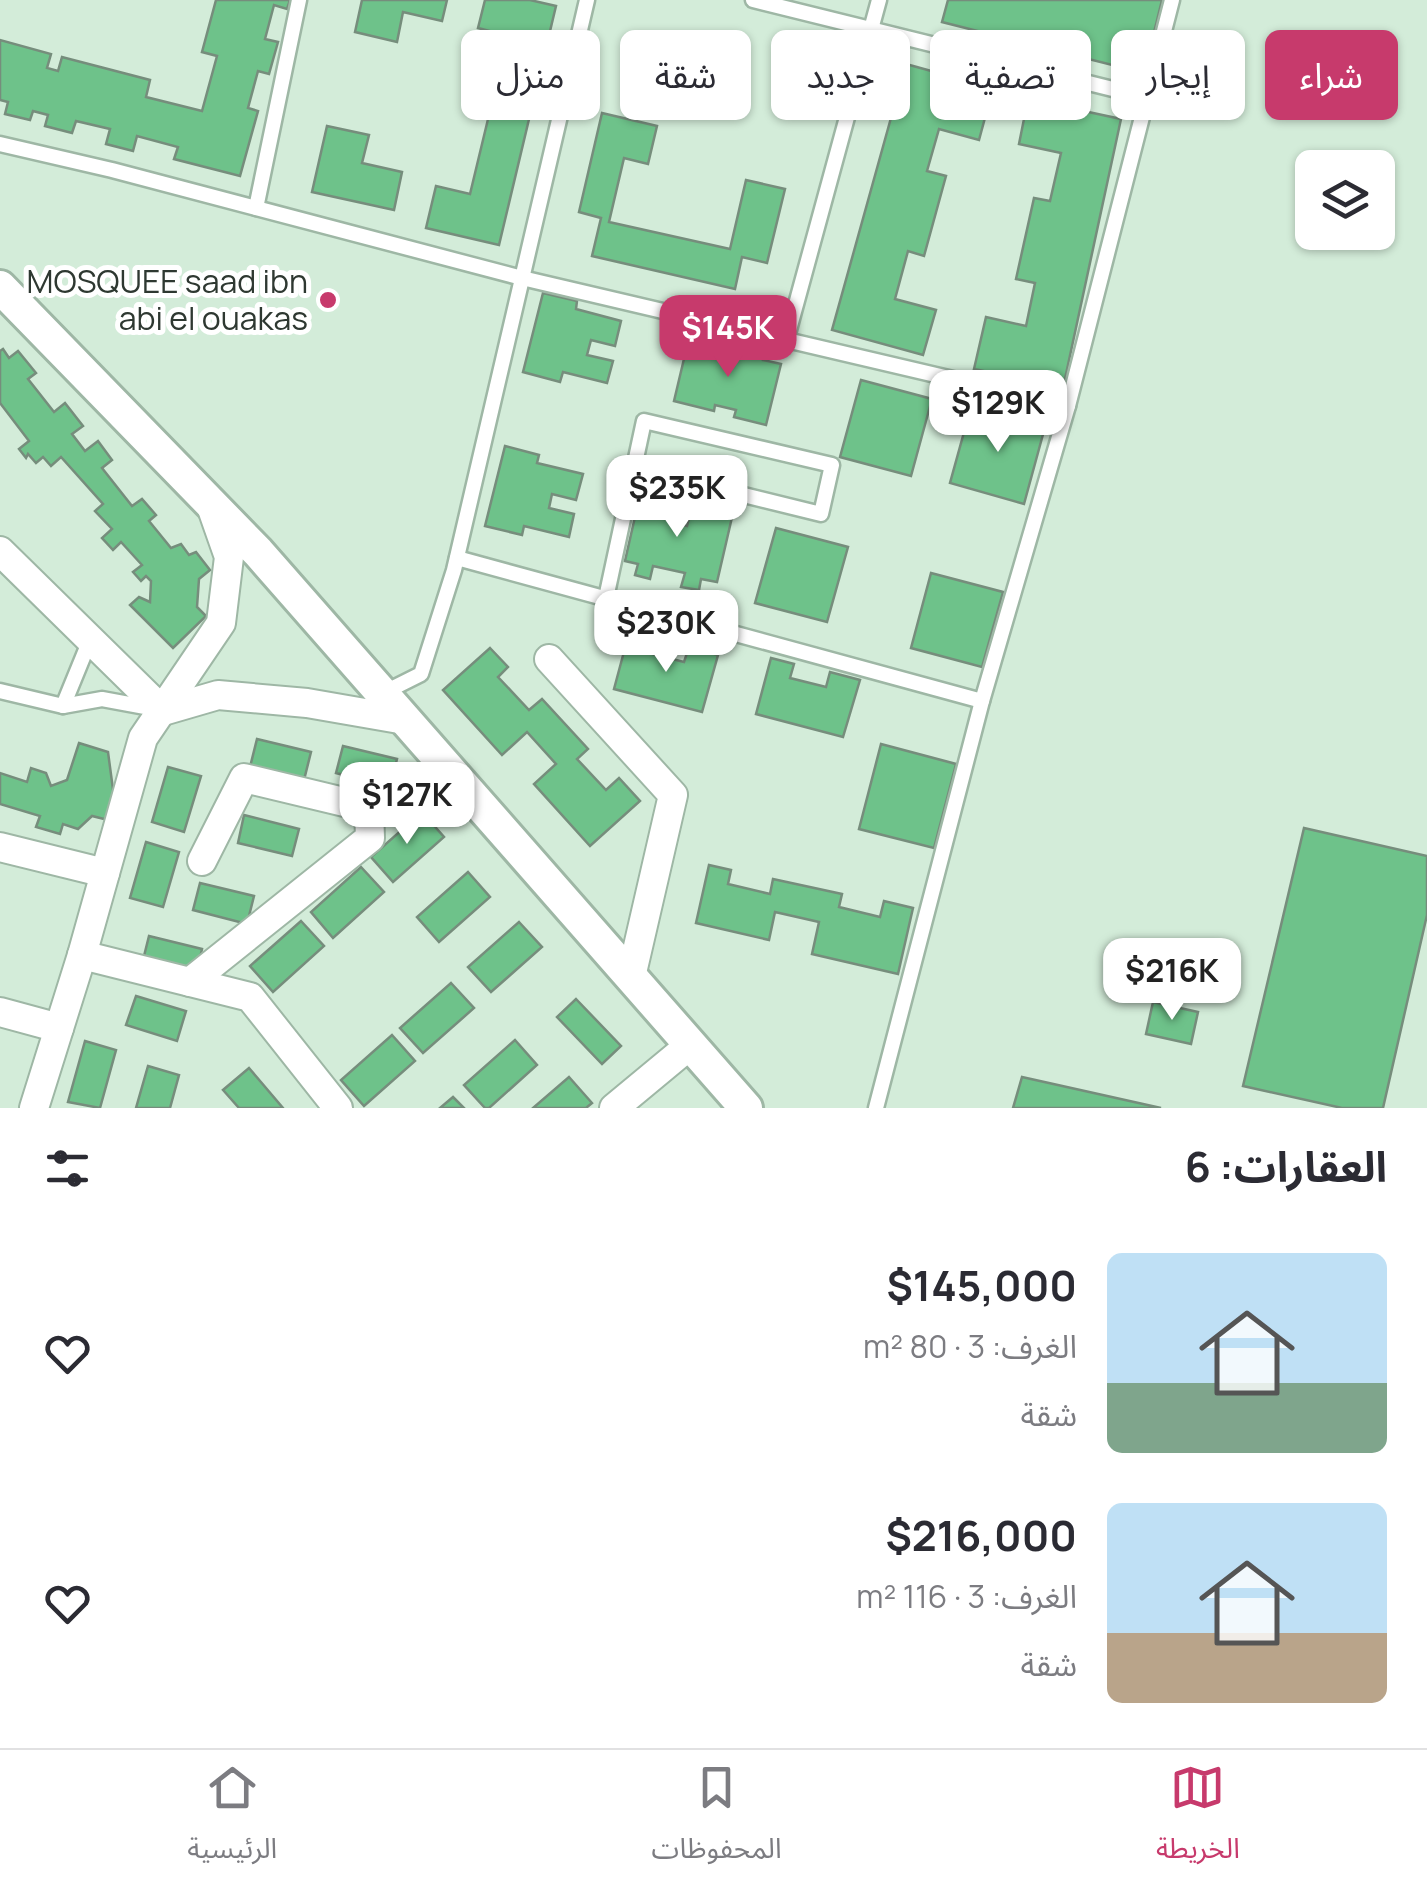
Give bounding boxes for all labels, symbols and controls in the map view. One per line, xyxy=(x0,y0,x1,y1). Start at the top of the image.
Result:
chip: منزل xyxy=(461,30,600,120)
chip: شقة xyxy=(620,30,751,120)
chip: جديد xyxy=(771,30,910,120)
chip: تصفية xyxy=(930,30,1091,120)
chip: إيجار xyxy=(1111,30,1245,120)
chip: شراء xyxy=(1265,30,1398,120)
map controls xyxy=(1295,150,1395,250)
button: layers xyxy=(1295,150,1395,250)
place label: MOSQUEE saad ibn abi el ouakas xyxy=(27,259,308,340)
marker: MOSQUEE saad ibn abi el ouakas xyxy=(317,289,339,311)
pin: $145K xyxy=(658,295,798,380)
text: $145K xyxy=(681,305,775,349)
pin: $129K xyxy=(928,370,1068,455)
text: $129K xyxy=(951,380,1045,424)
pin: $235K xyxy=(607,455,747,540)
text: $235K xyxy=(628,465,726,509)
pin: $230K xyxy=(596,590,736,675)
text: $230K xyxy=(616,600,716,644)
pin: $127K xyxy=(337,762,477,847)
text: $127K xyxy=(362,772,452,816)
pin: $216K xyxy=(1102,938,1242,1023)
text: $216K xyxy=(1125,948,1219,992)
text: العقارات: 6 xyxy=(1185,1137,1387,1195)
icon: filters xyxy=(40,1141,95,1196)
text: $145,000 xyxy=(886,1256,1077,1314)
icon: home xyxy=(1187,1293,1307,1413)
text: الغرف: 3 · 80 m² xyxy=(863,1324,1077,1368)
icon: heart xyxy=(40,1326,95,1381)
text: شقة xyxy=(1021,1392,1077,1436)
text: $216,000 xyxy=(885,1506,1077,1564)
icon: home xyxy=(1187,1543,1307,1663)
text: الغرف: 3 · 116 m² xyxy=(856,1574,1077,1618)
icon: heart xyxy=(40,1576,95,1631)
text: شقة xyxy=(1021,1642,1077,1686)
tab: الرئيسية xyxy=(187,1760,277,1879)
tab: المحفوظات xyxy=(652,1760,782,1879)
tab: الخريطة xyxy=(1156,1760,1240,1879)

